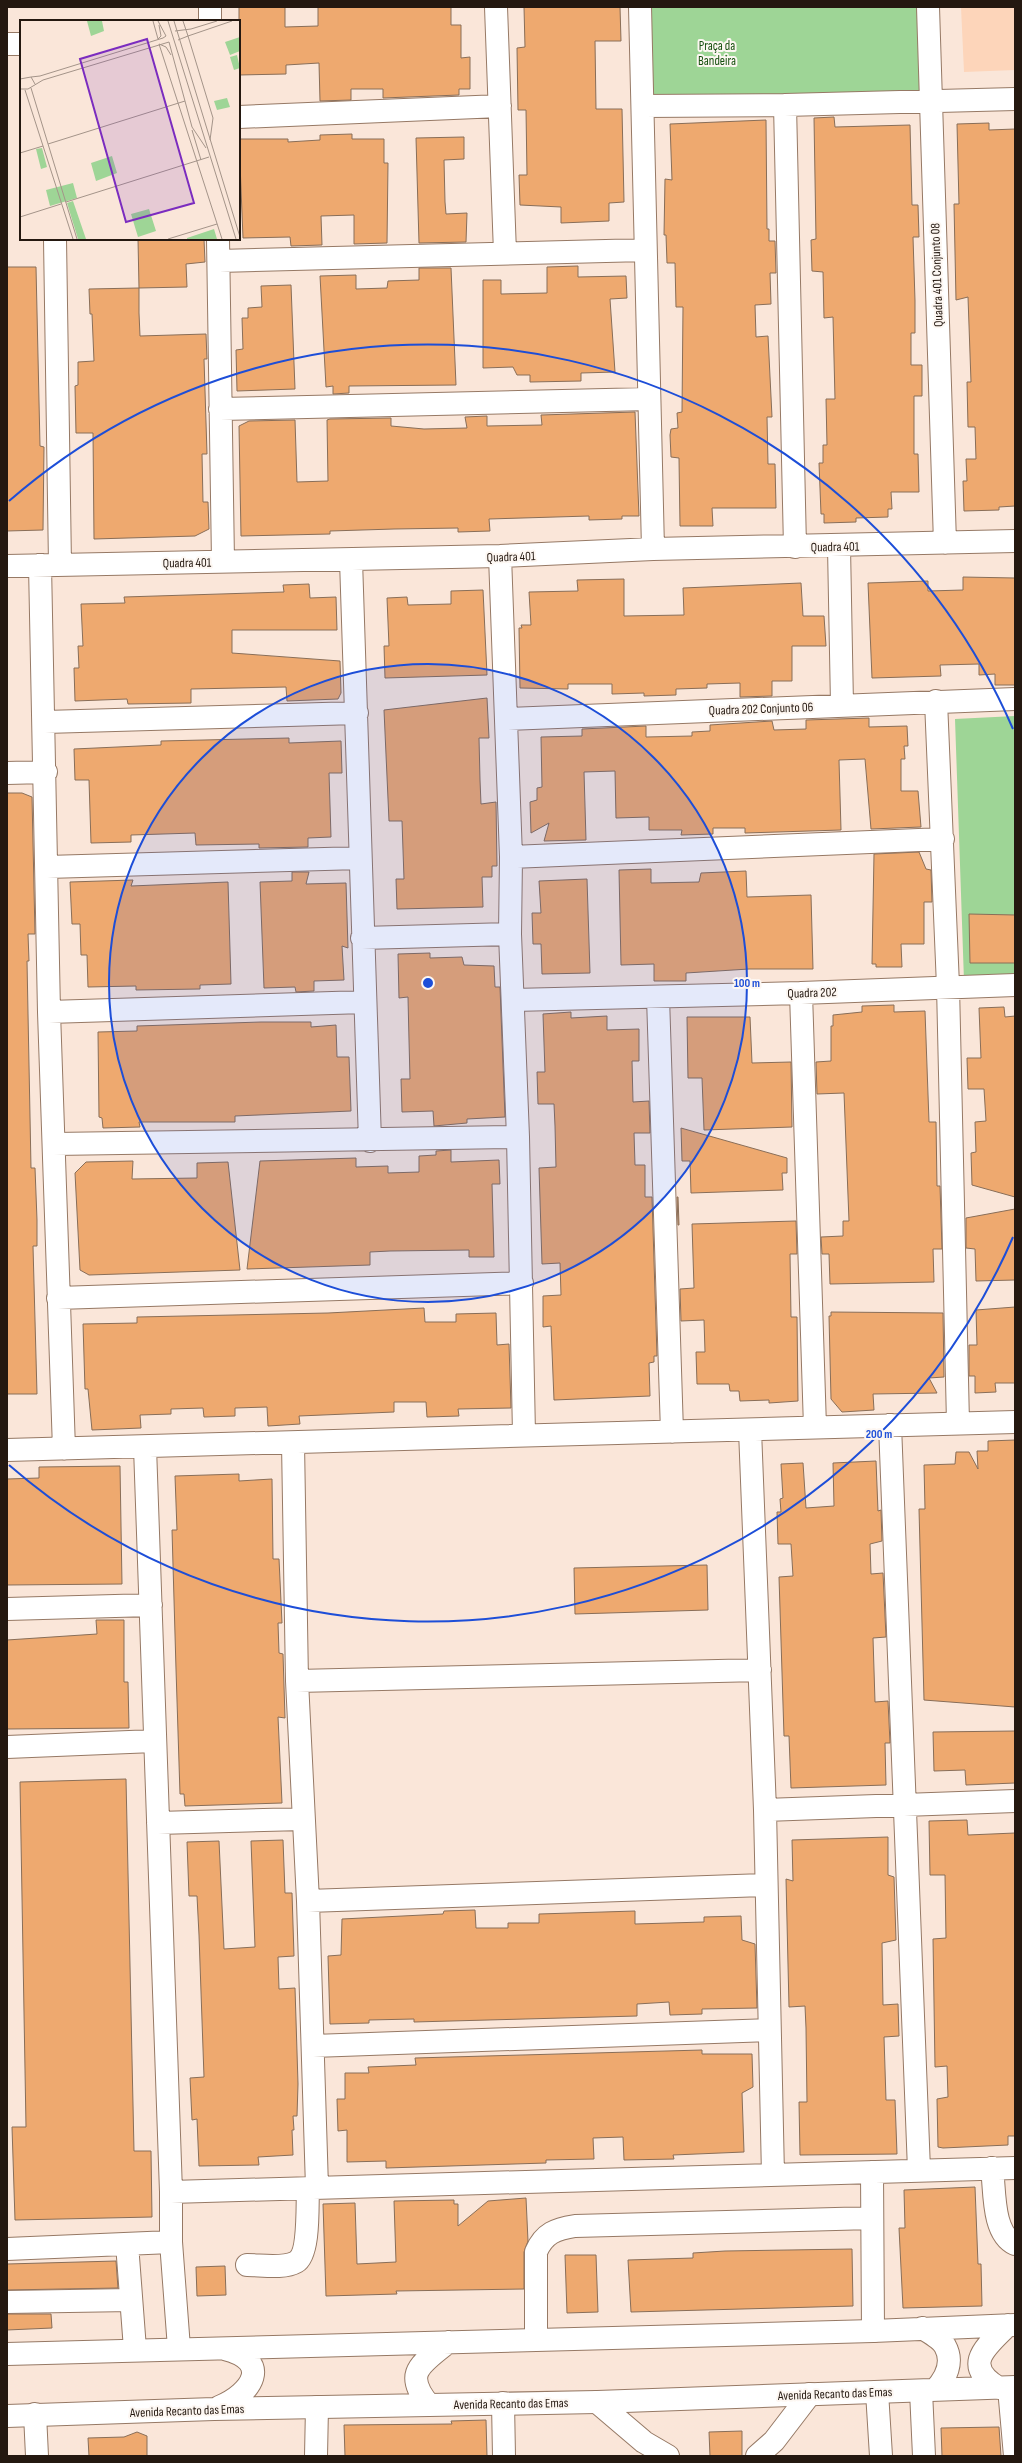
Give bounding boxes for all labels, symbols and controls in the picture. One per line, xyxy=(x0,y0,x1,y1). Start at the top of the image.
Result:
inset map xyxy=(20,20,240,240)
park label: Praça da Bandeira xyxy=(698,38,736,69)
street label: Quadra 401 Conjunto 08 xyxy=(927,222,947,327)
street label: Quadra 401 xyxy=(811,539,860,555)
street label: Quadra 401 xyxy=(486,548,536,566)
street label: Quadra 401 xyxy=(163,555,212,571)
street label: Quadra 202 Conjunto 06 xyxy=(708,699,814,719)
centre of rings xyxy=(421,976,435,990)
text: 100 m xyxy=(734,976,760,991)
street label: Quadra 202 xyxy=(787,984,837,1002)
text: 200 m xyxy=(866,1427,892,1442)
street label: Avenida Recanto das Emas xyxy=(776,2384,893,2404)
street label: Avenida Recanto das Emas xyxy=(453,2395,569,2413)
street label: Avenida Recanto das Emas xyxy=(128,2401,245,2421)

